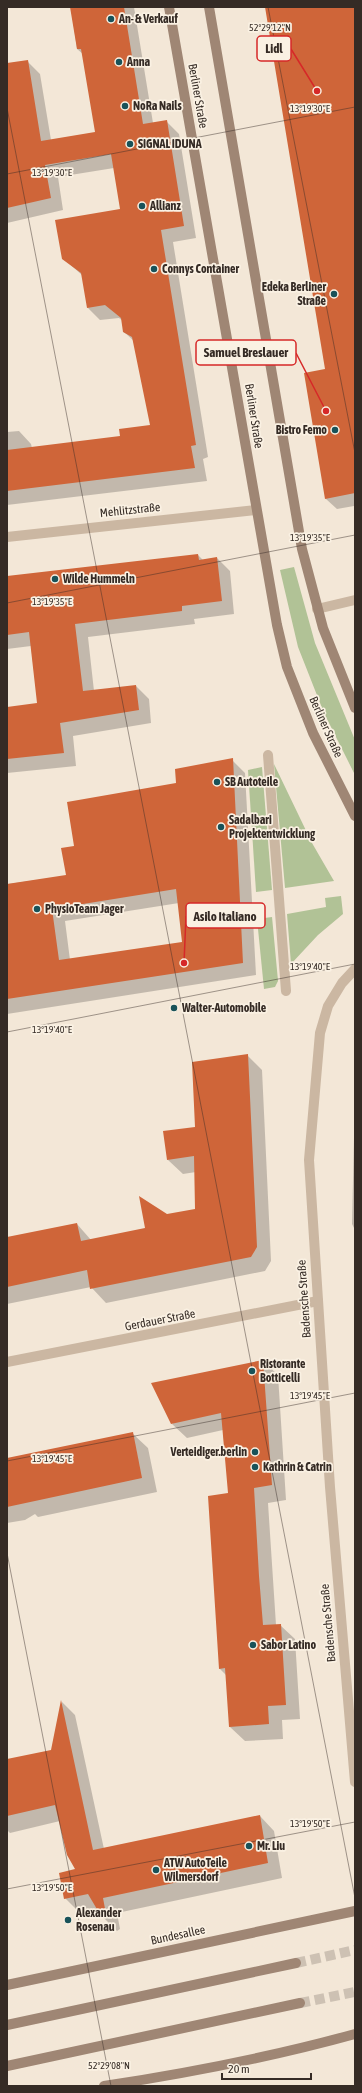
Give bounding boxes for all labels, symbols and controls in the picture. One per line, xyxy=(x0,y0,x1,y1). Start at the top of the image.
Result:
place label: An- & Verkauf xyxy=(118,12,178,26)
marker: An- & Verkauf xyxy=(106,14,116,24)
text: 52°29'12"N xyxy=(249,22,291,33)
callout: Lidl xyxy=(257,36,291,61)
text: Lidl xyxy=(265,41,283,56)
place label: Anna xyxy=(126,55,151,69)
marker: Anna xyxy=(114,57,124,67)
street label: Berliner Straße xyxy=(185,63,211,129)
place label: NoRa Nails xyxy=(133,99,183,113)
marker: NoRa Nails xyxy=(120,101,130,111)
text: 13°19'30"E xyxy=(290,103,331,114)
place label: SIGNAL IDUNA xyxy=(138,137,202,151)
marker: SIGNAL IDUNA xyxy=(125,139,135,149)
text: 13°19'30"E xyxy=(32,167,73,178)
place label: Allianz xyxy=(149,199,181,213)
marker: Allianz xyxy=(137,201,147,211)
place label: Connys Container xyxy=(162,262,239,276)
marker: Connys Container xyxy=(149,264,159,274)
place label: Edeka Berliner Straße xyxy=(262,280,327,308)
marker: Edeka Berliner Straße xyxy=(329,289,339,299)
callout: Samuel Breslauer xyxy=(196,340,296,365)
text: Samuel Breslauer xyxy=(204,345,289,360)
street label: Berliner Straße xyxy=(242,383,266,449)
place label: Bistro Femo xyxy=(276,423,327,437)
marker: Bistro Femo xyxy=(330,425,340,435)
street label: Mehlitzstraße xyxy=(99,500,161,520)
text: 13°19'35"E xyxy=(290,532,331,543)
place label: Wilde Hummeln xyxy=(62,572,135,586)
marker: Wilde Hummeln xyxy=(50,574,60,584)
text: 13°19'35"E xyxy=(32,596,73,607)
street label: Berliner Straße xyxy=(306,694,346,760)
place label: SB Autoteile xyxy=(225,775,279,789)
marker: SB Autoteile xyxy=(212,777,222,787)
place label: Sadalbari Projektentwicklung xyxy=(229,813,316,841)
marker: Sadalbari Projektentwicklung xyxy=(216,822,226,832)
place label: PhysioTeam Jager xyxy=(45,902,124,916)
callout: Asilo Italiano xyxy=(186,903,265,928)
marker: PhysioTeam Jager xyxy=(32,904,42,914)
text: Asilo Italiano xyxy=(192,909,257,924)
text: 13°19'40"E xyxy=(290,961,331,972)
place label: Walter-Automobile xyxy=(181,1001,267,1015)
marker: Walter-Automobile xyxy=(169,1003,179,1013)
text: 13°19'40"E xyxy=(32,1024,73,1035)
street label: Badensche Straße xyxy=(294,1259,314,1339)
street label: Gerdauer Straße xyxy=(124,1306,196,1334)
place label: Ristorante Botticelli xyxy=(260,1357,306,1385)
marker: Ristorante Botticelli xyxy=(247,1366,257,1376)
text: 13°19'45"E xyxy=(290,1390,331,1401)
place label: Verteidiger.berlin xyxy=(170,1445,247,1459)
marker: Verteidiger.berlin xyxy=(250,1447,260,1457)
text: 13°19'45"E xyxy=(32,1453,73,1464)
place label: Kathrin & Catrin xyxy=(263,1460,332,1474)
marker: Kathrin & Catrin xyxy=(250,1462,260,1472)
street label: Badensche Straße xyxy=(318,1583,338,1663)
place label: Sabor Latino xyxy=(261,1638,316,1652)
marker: Sabor Latino xyxy=(248,1640,258,1650)
text: 13°19'50"E xyxy=(290,1818,331,1829)
place label: Mr. Liu xyxy=(257,1839,285,1853)
marker: Mr. Liu xyxy=(244,1841,254,1851)
place label: ATW AutoTeile Wilmersdorf xyxy=(163,1856,227,1884)
marker: ATW AutoTeile Wilmersdorf xyxy=(151,1865,161,1875)
text: 13°19'50"E xyxy=(32,1882,73,1893)
place label: Alexander Rosenau xyxy=(75,1906,122,1934)
marker: Alexander Rosenau xyxy=(63,1915,73,1925)
street label: Bundesallee xyxy=(149,1922,207,1948)
scale bar xyxy=(222,2055,311,2081)
text: 52°29'08"N xyxy=(88,2060,130,2071)
text: 20 m xyxy=(228,2062,250,2076)

